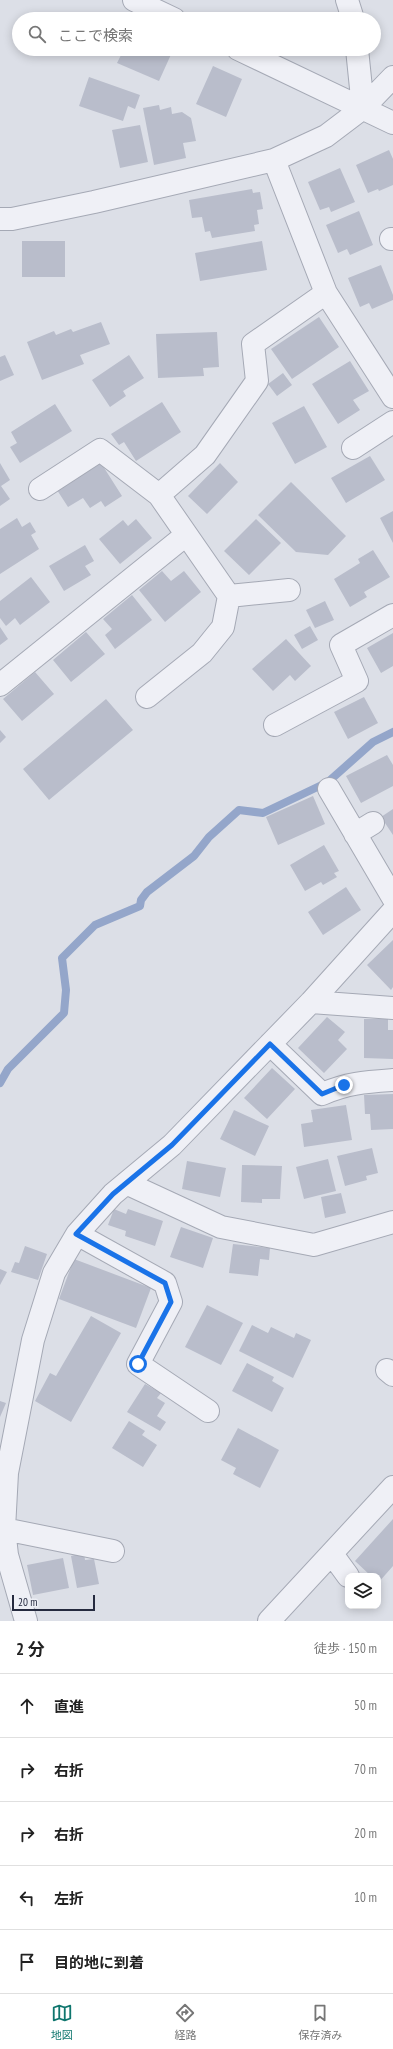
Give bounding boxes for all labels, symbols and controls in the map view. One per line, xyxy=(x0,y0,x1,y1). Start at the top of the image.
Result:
search box xyxy=(12,12,381,56)
icon: search xyxy=(26,23,48,45)
text: ここで検索 xyxy=(58,26,133,45)
route end xyxy=(335,1076,353,1094)
route start xyxy=(129,1355,147,1373)
map controls xyxy=(345,1573,381,1609)
button: layers xyxy=(345,1573,381,1609)
scale bar xyxy=(12,1593,95,1612)
text: 20 m xyxy=(18,1595,37,1609)
text: 2 分 xyxy=(16,1638,45,1660)
text: 徒歩 · 150 m xyxy=(314,1640,377,1657)
icon: ahead xyxy=(16,1695,38,1717)
text: 直進 xyxy=(54,1697,84,1716)
text: 50 m xyxy=(354,1697,377,1714)
icon: right xyxy=(16,1759,38,1781)
text: 右折 xyxy=(54,1761,84,1780)
text: 70 m xyxy=(354,1761,377,1778)
icon: right xyxy=(16,1823,38,1845)
text: 右折 xyxy=(54,1825,84,1844)
text: 20 m xyxy=(354,1825,377,1842)
icon: left xyxy=(16,1887,38,1909)
text: 左折 xyxy=(54,1889,84,1908)
text: 10 m xyxy=(354,1889,377,1906)
icon: arrive xyxy=(16,1951,38,1973)
text: 目的地に到着 xyxy=(54,1953,144,1972)
tab: 地図 xyxy=(51,2002,73,2042)
tab: 経路 xyxy=(174,2002,196,2042)
tab: 保存済み xyxy=(298,2002,342,2042)

